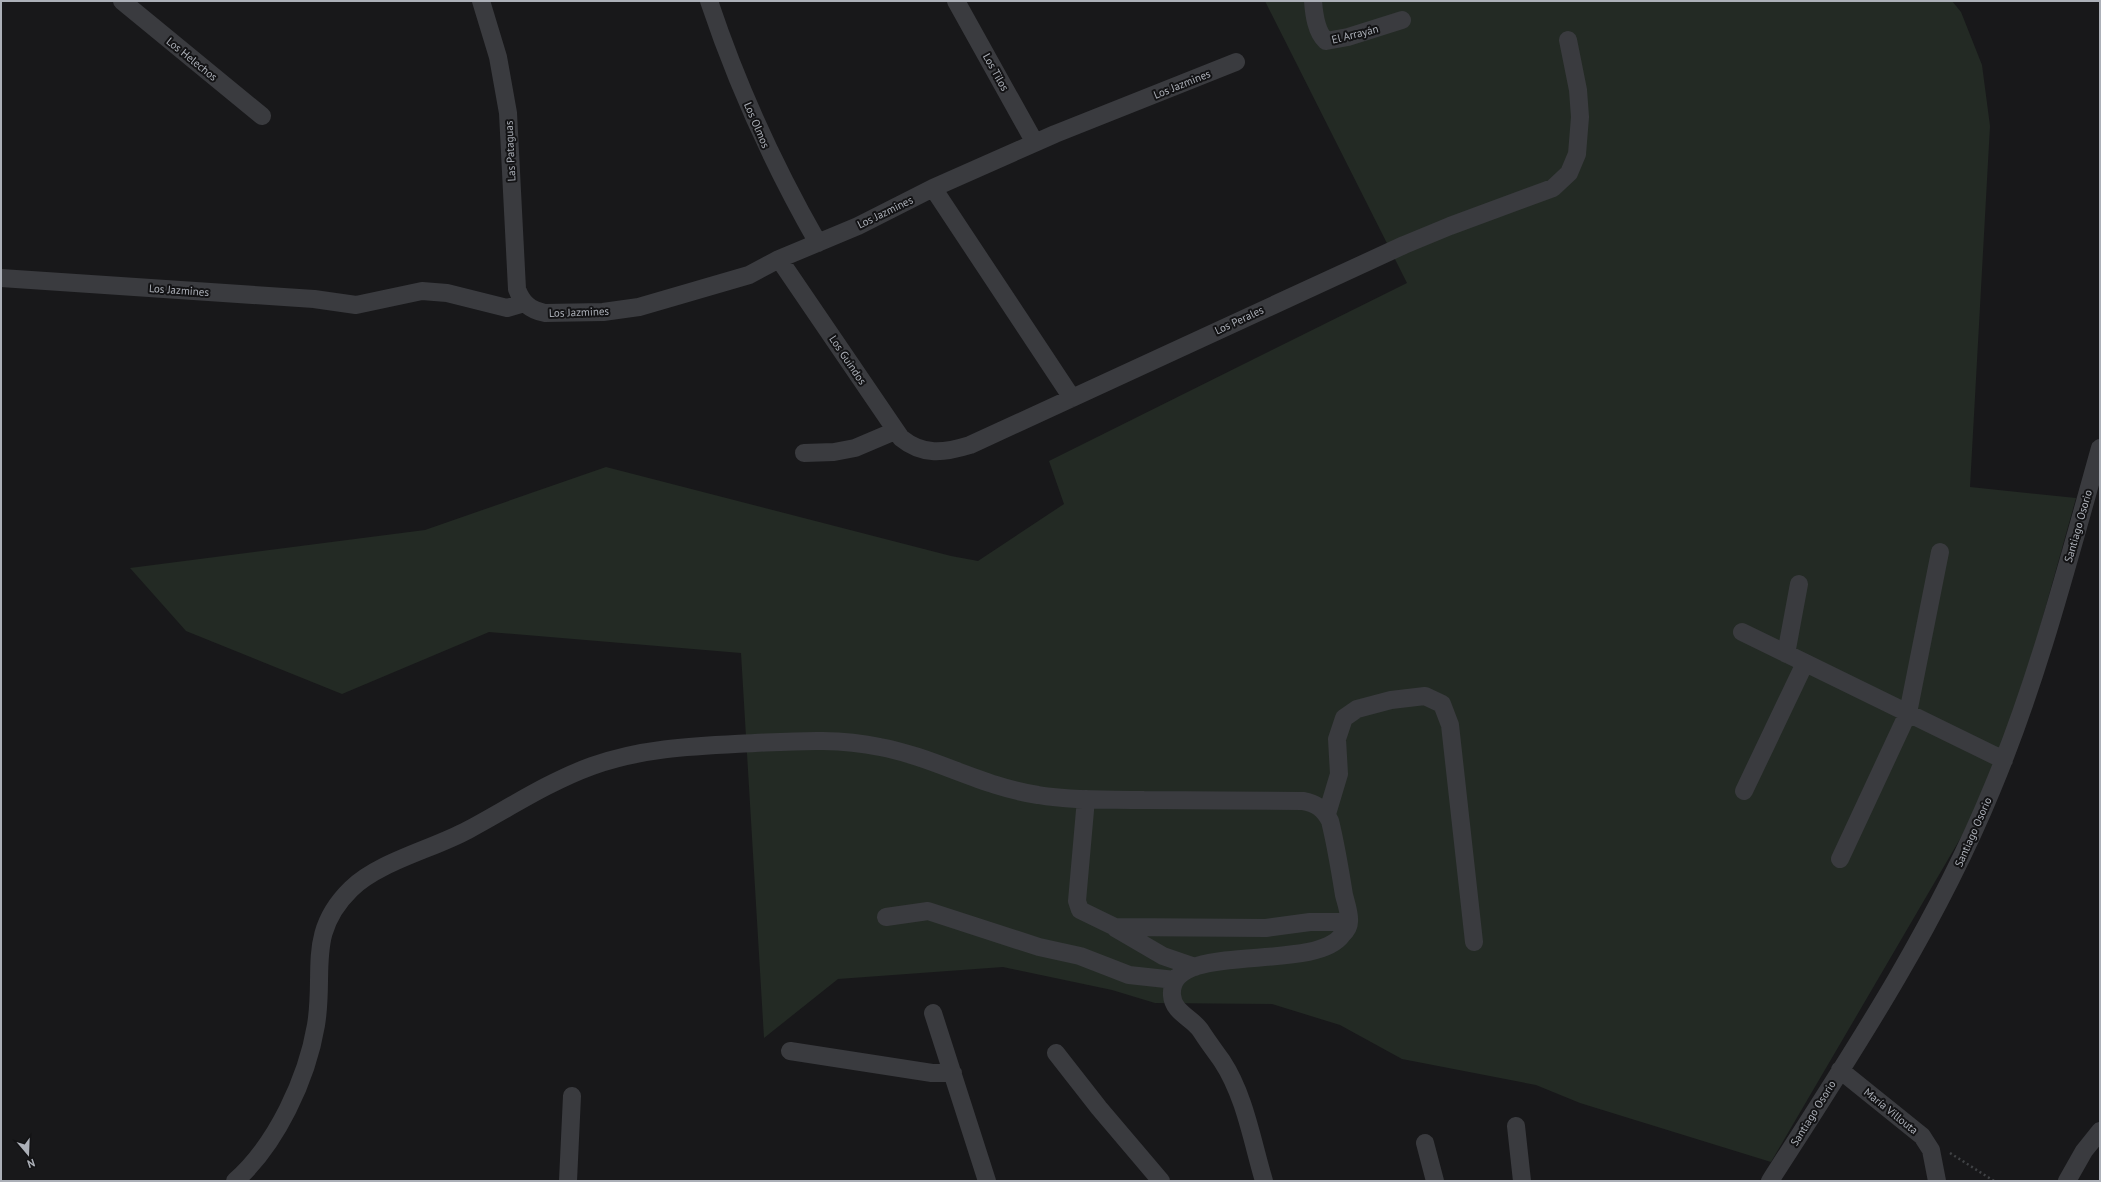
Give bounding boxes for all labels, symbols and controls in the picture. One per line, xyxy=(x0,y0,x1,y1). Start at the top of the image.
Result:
street label: El Arrayán xyxy=(1330,21,1380,47)
street label: Los Helechos xyxy=(164,34,221,84)
street label: Los Tilos xyxy=(980,51,1012,94)
street label: Los Jazmines xyxy=(1151,66,1213,102)
street label: Los Olmos xyxy=(741,100,773,150)
street label: Las Pataguas xyxy=(501,120,519,182)
street label: Los Jazmines xyxy=(855,192,915,231)
street label: Los Jazmines xyxy=(148,281,210,299)
street label: Los Perales xyxy=(1212,302,1266,337)
street label: Los Jazmines xyxy=(549,304,610,320)
street label: Los Guindos xyxy=(826,333,870,388)
street label: Santiago Osorio xyxy=(2061,488,2095,564)
street label: Santiago Osorio xyxy=(1951,795,1995,869)
street label: Santiago Osorio xyxy=(1787,1077,1839,1148)
street label: María Villouta xyxy=(1861,1085,1921,1137)
north arrow xyxy=(8,1134,48,1174)
text: N xyxy=(26,1156,37,1171)

